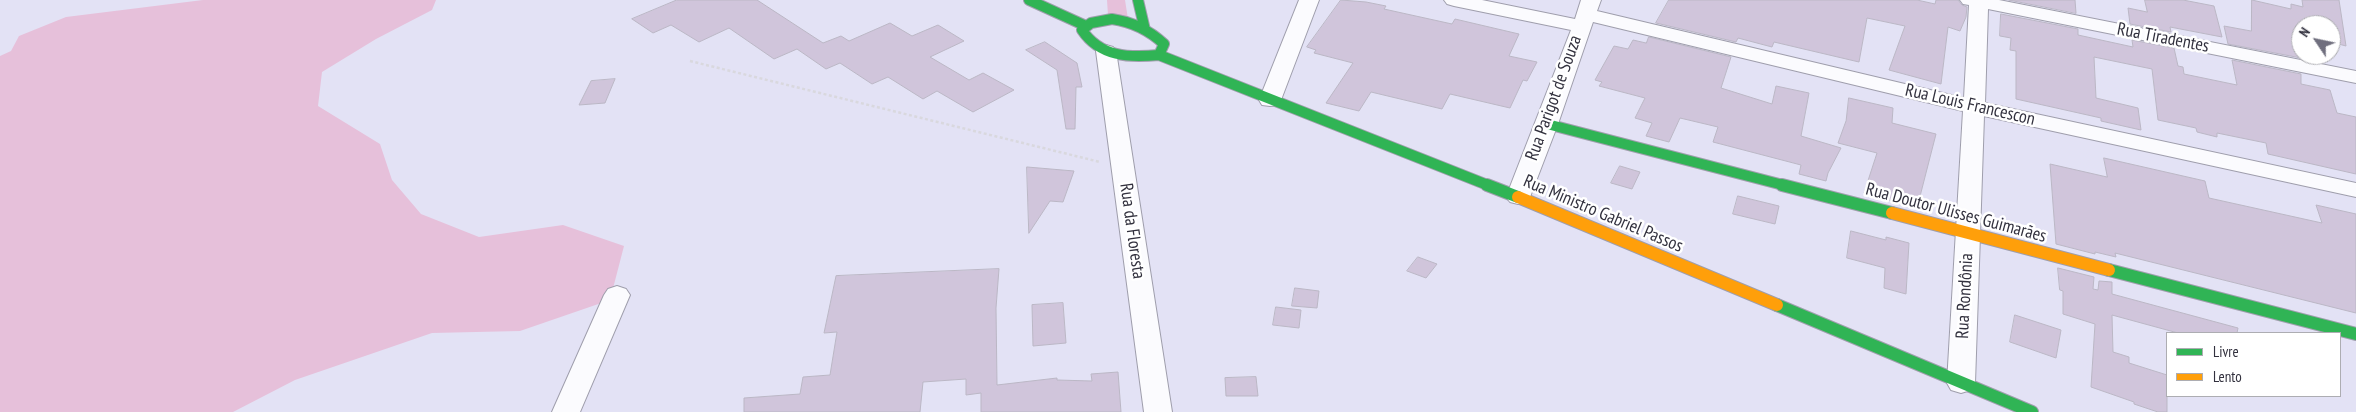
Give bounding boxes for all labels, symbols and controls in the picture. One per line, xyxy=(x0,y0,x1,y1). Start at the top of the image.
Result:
north arrow xyxy=(2291,15,2341,65)
street label: Rua Tiradentes xyxy=(2115,19,2211,57)
text: N xyxy=(2295,24,2314,40)
street label: Rua Parigot de Souza xyxy=(1521,33,1587,163)
street label: Rua Louis Francescon xyxy=(1903,80,2037,130)
street label: Rua Ministro Gabriel Passos xyxy=(1520,171,1686,257)
street label: Rua Doutor Ulisses Guimarães xyxy=(1863,179,2049,247)
street label: Rua da Floresta xyxy=(1115,182,1149,280)
street label: Rua Rondônia xyxy=(1952,253,1978,339)
legend xyxy=(2166,332,2341,397)
text: Livre xyxy=(2213,342,2239,361)
text: Lento xyxy=(2213,367,2242,386)

